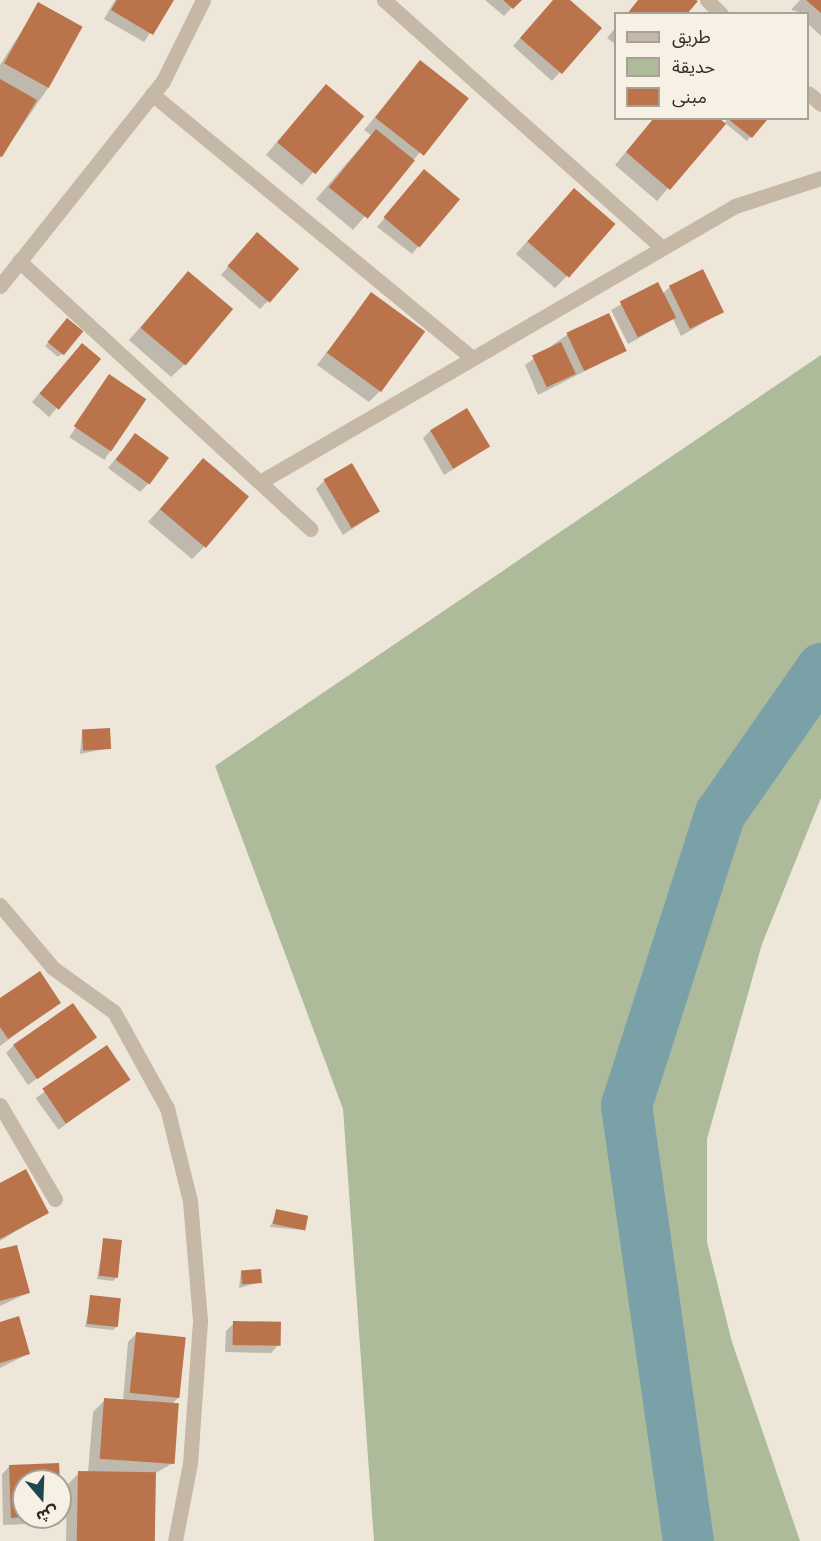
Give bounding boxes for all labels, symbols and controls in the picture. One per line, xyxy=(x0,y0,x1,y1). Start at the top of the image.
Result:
legend xyxy=(614,12,809,120)
text: طريق xyxy=(672,26,711,47)
text: حديقة xyxy=(672,56,715,77)
text: مبنى xyxy=(672,86,707,107)
north arrow xyxy=(12,1469,72,1529)
text: ش xyxy=(34,1502,61,1527)

